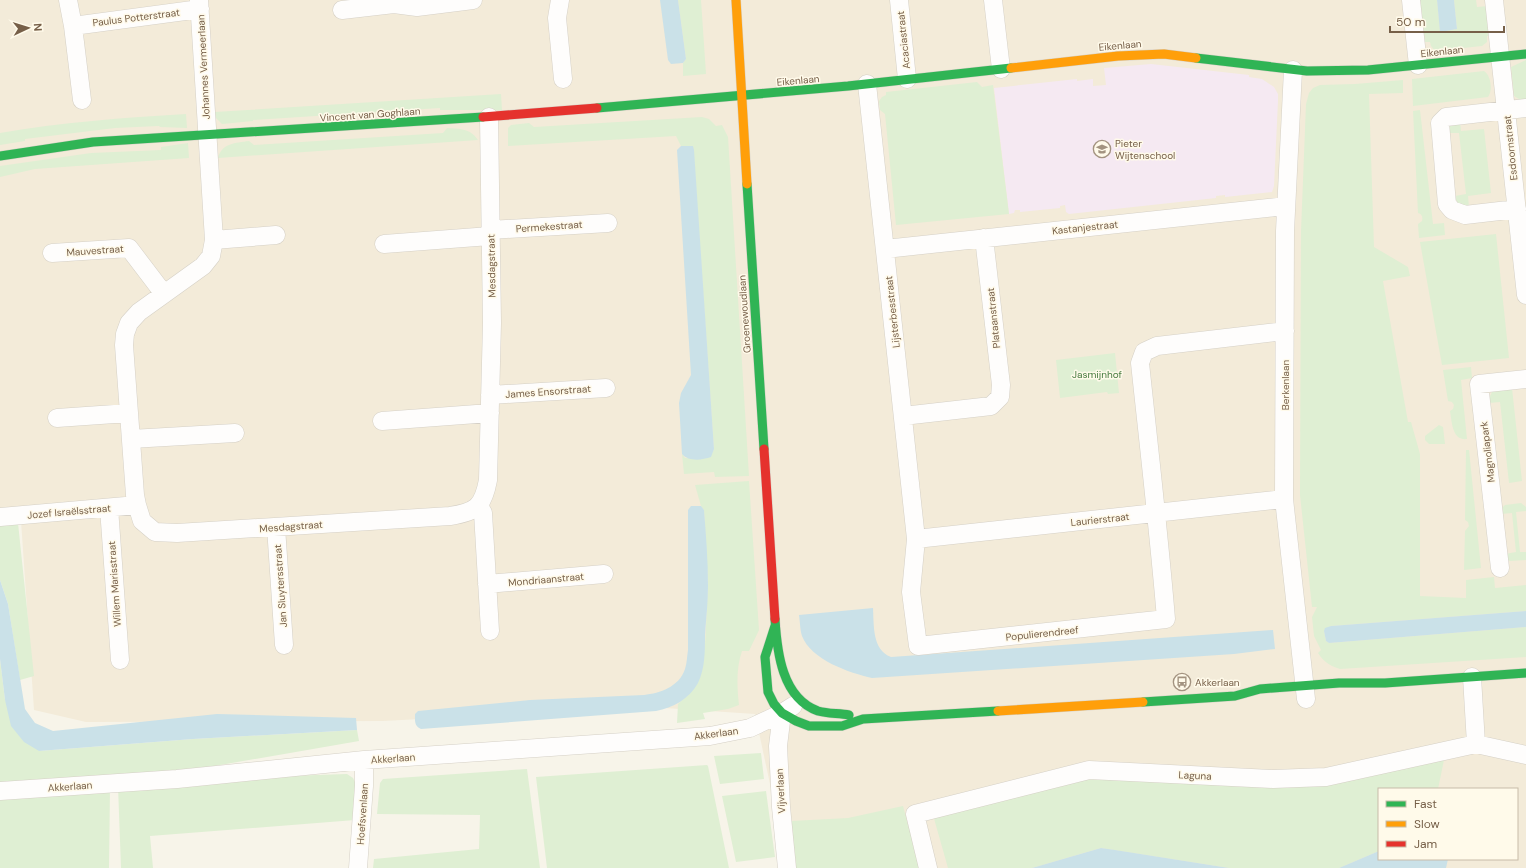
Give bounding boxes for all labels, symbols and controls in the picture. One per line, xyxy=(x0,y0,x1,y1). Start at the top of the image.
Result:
street label: Paulus Potterstraat xyxy=(92,6,180,29)
north arrow xyxy=(8,8,48,48)
scale bar xyxy=(1390,8,1504,34)
street label: Acaciastraat xyxy=(894,10,913,70)
street label: Johannes Vermeerlaan xyxy=(194,14,213,120)
text: 50 m xyxy=(1396,14,1425,30)
text: N xyxy=(31,23,45,32)
street label: Eikenlaan xyxy=(1098,37,1142,54)
street label: Eikenlaan xyxy=(1420,43,1464,60)
street label: Eikenlaan xyxy=(776,72,820,89)
street label: Vincent van Goghlaan xyxy=(319,104,421,125)
street label: Esdoornstraat xyxy=(1501,115,1520,181)
place label: Pieter Wijtenschool xyxy=(1115,137,1175,162)
school or university icon: Pieter Wijtenschool xyxy=(1092,139,1112,159)
street label: Permekestraat xyxy=(515,218,583,235)
street label: Kastanjestraat xyxy=(1051,218,1119,237)
street label: Mesdagstraat xyxy=(484,234,499,298)
street label: Mauvestraat xyxy=(66,242,124,259)
street label: Groenewoudlaan xyxy=(735,274,754,353)
street label: Lijsterbesstraat xyxy=(882,275,903,348)
street label: Plataanstraat xyxy=(984,287,1003,349)
street label: Berkenlaan xyxy=(1279,360,1292,410)
park label: Jasmijnhof xyxy=(1072,368,1123,381)
street label: James Ensorstraat xyxy=(505,382,591,401)
street label: Magnoliapark xyxy=(1477,421,1498,483)
street label: Jozef Israëlsstraat xyxy=(27,501,111,522)
street label: Laurierstraat xyxy=(1070,510,1130,529)
street label: Mesdagstraat xyxy=(259,518,323,535)
street label: Willem Marisstraat xyxy=(105,541,124,627)
street label: Jan Sluytersstraat xyxy=(271,544,290,628)
street label: Mondriaanstraat xyxy=(508,570,585,589)
street label: Populierendreef xyxy=(1005,623,1080,644)
bus stop icon: Akkerlaan xyxy=(1172,672,1192,692)
place label: Akkerlaan xyxy=(1195,676,1240,689)
street label: Akkerlaan xyxy=(693,724,739,743)
street label: Akkerlaan xyxy=(370,750,416,767)
street label: Vijverlaan xyxy=(773,768,788,814)
street label: Laguna xyxy=(1178,768,1212,783)
street label: Akkerlaan xyxy=(47,778,93,795)
street label: Hoefsvenlaan xyxy=(354,783,371,845)
legend xyxy=(1378,788,1518,860)
text: Fast xyxy=(1414,796,1437,812)
text: Slow xyxy=(1414,816,1440,832)
text: Jam xyxy=(1414,836,1437,852)

